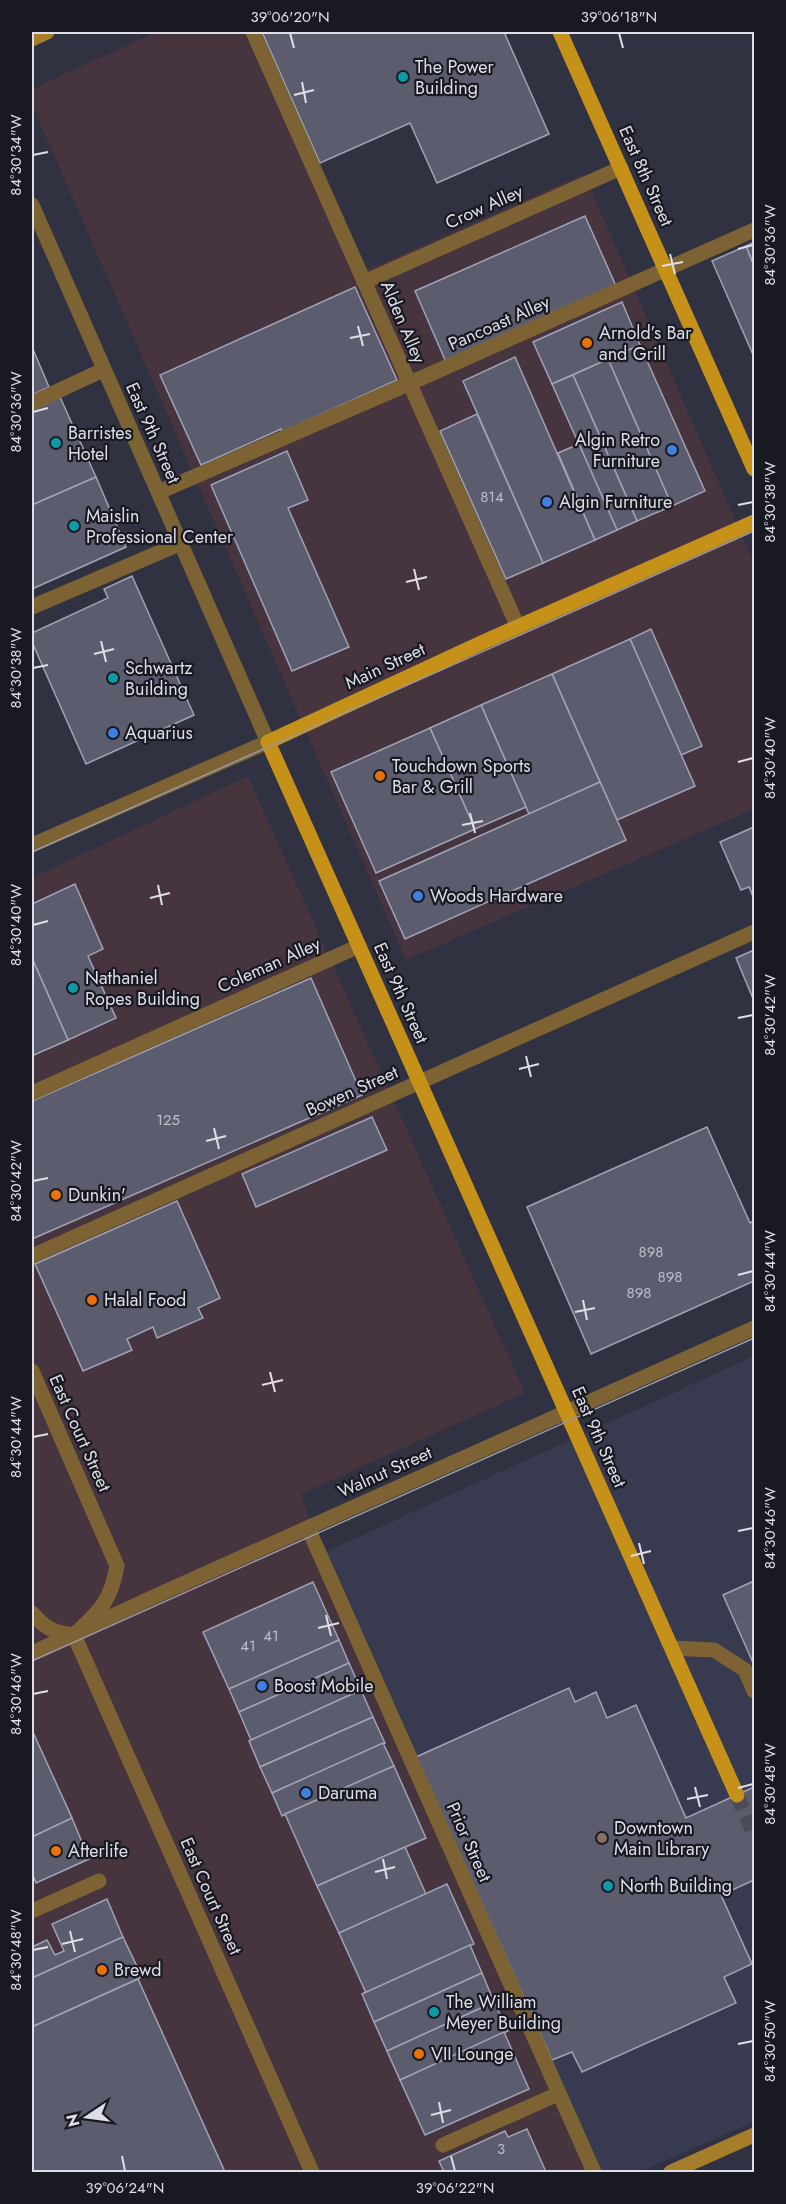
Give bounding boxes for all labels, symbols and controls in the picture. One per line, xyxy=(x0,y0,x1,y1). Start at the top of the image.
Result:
text: 39°06'20"N xyxy=(250,6,330,28)
text: 39°06'18"N xyxy=(581,6,657,28)
place label: The Power Building xyxy=(415,54,495,101)
marker: The Power Building xyxy=(396,70,410,84)
text: 84°30'34"W xyxy=(5,114,27,196)
street label: East 8th Street xyxy=(612,122,680,231)
street label: Crow Alley xyxy=(441,178,527,236)
text: 84°30'36"W xyxy=(759,204,781,286)
street label: Alden Alley xyxy=(374,277,432,367)
street label: Pancoast Alley xyxy=(444,289,554,357)
place label: Arnold’s Bar and Grill xyxy=(599,320,692,367)
marker: Arnold’s Bar and Grill xyxy=(580,336,594,350)
text: 84°30'36"W xyxy=(5,371,27,453)
street label: East 9th Street xyxy=(119,378,187,488)
place label: Barristes Hotel xyxy=(68,420,132,467)
place label: Algin Retro Furniture xyxy=(575,427,660,474)
marker: Barristes Hotel xyxy=(49,436,63,450)
marker: Algin Retro Furniture xyxy=(665,443,679,457)
text: 84°30'38"W xyxy=(759,461,781,542)
house number: 814 xyxy=(480,486,504,508)
place label: Algin Furniture xyxy=(559,489,672,515)
marker: Algin Furniture xyxy=(540,495,554,509)
place label: Maislin Professional Center xyxy=(86,503,234,550)
marker: Maislin Professional Center xyxy=(67,519,81,533)
text: 84°30'38"W xyxy=(5,627,27,708)
street label: Main Street xyxy=(341,636,430,696)
place label: Schwartz Building xyxy=(125,655,193,702)
marker: Schwartz Building xyxy=(106,671,120,685)
text: 84°30'40"W xyxy=(759,717,781,799)
place label: Aquarius xyxy=(125,720,193,746)
marker: Aquarius xyxy=(106,726,120,740)
place label: Touchdown Sports Bar & Grill xyxy=(392,753,531,800)
marker: Touchdown Sports Bar & Grill xyxy=(373,769,387,783)
place label: Woods Hardware xyxy=(430,883,563,909)
text: 84°30'40"W xyxy=(5,884,27,966)
marker: Woods Hardware xyxy=(411,889,425,903)
street label: Coleman Alley xyxy=(213,931,325,999)
street label: East 9th Street xyxy=(367,938,435,1048)
place label: Nathaniel Ropes Building xyxy=(85,965,200,1012)
text: 84°30'42"W xyxy=(759,974,781,1056)
marker: Nathaniel Ropes Building xyxy=(66,981,80,995)
street label: Bowen Street xyxy=(302,1059,403,1123)
house number: 125 xyxy=(156,1109,180,1131)
text: 84°30'42"W xyxy=(5,1140,27,1222)
place label: Dunkin' xyxy=(68,1182,126,1208)
marker: Dunkin' xyxy=(49,1188,63,1202)
text: 84°30'44"W xyxy=(759,1230,781,1312)
house number: 898 xyxy=(638,1241,664,1263)
house number: 898 xyxy=(657,1266,683,1288)
house number: 898 xyxy=(626,1282,652,1304)
place label: Halal Food xyxy=(104,1287,186,1313)
marker: Halal Food xyxy=(85,1293,99,1307)
street label: East Court Street xyxy=(43,1370,118,1496)
street label: East 9th Street xyxy=(565,1382,633,1492)
text: 84°30'44"W xyxy=(5,1396,27,1478)
street label: Walnut Street xyxy=(334,1439,437,1504)
text: 84°30'46"W xyxy=(759,1487,781,1569)
house number: 41 xyxy=(263,1625,279,1647)
house number: 41 xyxy=(240,1635,256,1657)
text: 84°30'46"W xyxy=(5,1653,27,1735)
place label: Boost Mobile xyxy=(274,1673,373,1699)
marker: Boost Mobile xyxy=(255,1679,269,1693)
text: 84°30'48"W xyxy=(759,1743,781,1825)
place label: Daruma xyxy=(318,1780,377,1806)
marker: Daruma xyxy=(299,1786,313,1800)
street label: Prior Street xyxy=(440,1798,498,1887)
place label: Downtown Main Library xyxy=(614,1815,709,1862)
marker: Downtown Main Library xyxy=(595,1831,609,1845)
street label: East Court Street xyxy=(174,1833,249,1959)
place label: Afterlife xyxy=(68,1838,128,1864)
marker: Afterlife xyxy=(49,1844,63,1858)
place label: North Building xyxy=(620,1873,732,1899)
marker: North Building xyxy=(601,1879,615,1893)
text: 84°30'48"W xyxy=(5,1909,27,1991)
place label: Brewd xyxy=(114,1957,161,1983)
marker: Brewd xyxy=(95,1963,109,1977)
place label: The William Meyer Building xyxy=(446,1989,561,2036)
text: 84°30'50"W xyxy=(759,2000,781,2082)
marker: The William Meyer Building xyxy=(427,2005,441,2019)
place label: VII Lounge xyxy=(431,2041,513,2067)
marker: VII Lounge xyxy=(412,2047,426,2061)
north arrow xyxy=(57,2087,117,2147)
text: N xyxy=(60,2111,86,2129)
house number: 3 xyxy=(497,2138,505,2160)
text: 39°06'24"N xyxy=(86,2177,164,2199)
text: 39°06'22"N xyxy=(416,2177,494,2199)

